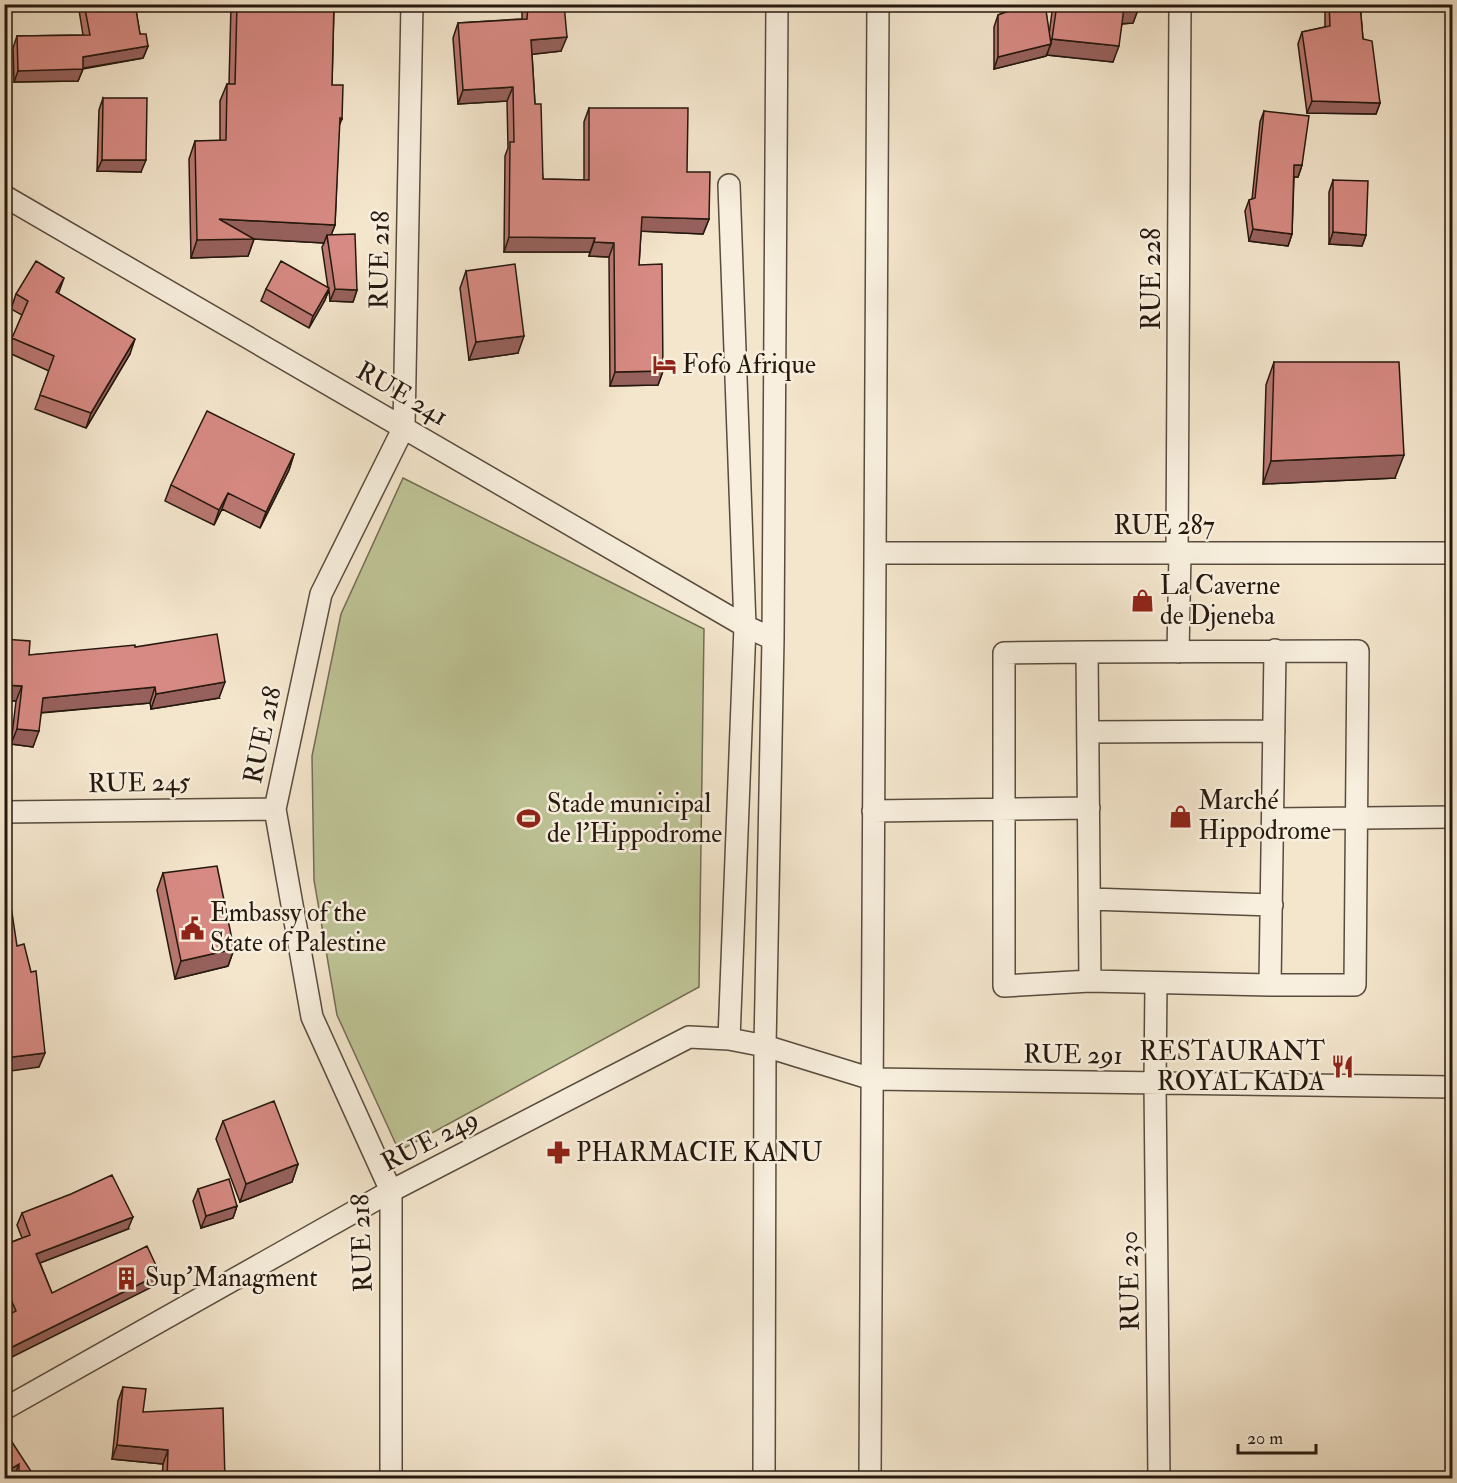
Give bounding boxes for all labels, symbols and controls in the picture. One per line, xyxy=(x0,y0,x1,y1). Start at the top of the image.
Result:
street label: RUE 218 xyxy=(363,210,397,310)
street label: RUE 228 xyxy=(1136,228,1168,330)
place label: Fofo Afrique xyxy=(682,349,816,381)
hotel icon: Fofo Afrique xyxy=(651,352,677,378)
street label: RUE 241 xyxy=(351,355,453,433)
street label: RUE 287 xyxy=(1113,510,1215,542)
place label: La Caverne de Djeneba xyxy=(1160,570,1280,632)
shop icon: La Caverne de Djeneba xyxy=(1129,588,1155,614)
street label: RUE 218 xyxy=(237,683,289,787)
street label: RUE 245 xyxy=(87,766,191,800)
place label: Marché Hippodrome xyxy=(1198,785,1331,848)
place label: Stade municipal de l'Hippodrome xyxy=(547,788,722,851)
shop icon: Marché Hippodrome xyxy=(1167,803,1193,829)
sports icon: Stade municipal de l'Hippodrome xyxy=(516,806,542,832)
place label: Embassy of the State of Palestine xyxy=(210,897,386,959)
public building icon: Embassy of the State of Palestine xyxy=(179,915,205,941)
place label: RESTAURANT ROYAL KADA xyxy=(1139,1036,1325,1098)
street label: RUE 291 xyxy=(1023,1038,1123,1072)
restaurant icon: RESTAURANT ROYAL KADA xyxy=(1330,1054,1356,1080)
street label: RUE 249 xyxy=(376,1103,484,1179)
place label: PHARMACIE KANU xyxy=(576,1137,823,1169)
pharmacy icon: PHARMACIE KANU xyxy=(545,1140,571,1166)
street label: RUE 218 xyxy=(344,1193,380,1293)
street label: RUE 230 xyxy=(1113,1231,1147,1331)
place label: Sup'Managment xyxy=(145,1262,318,1295)
building icon: Sup'Managment xyxy=(114,1265,140,1291)
scale bar xyxy=(1238,1417,1316,1455)
text: 20 m xyxy=(1247,1427,1283,1450)

